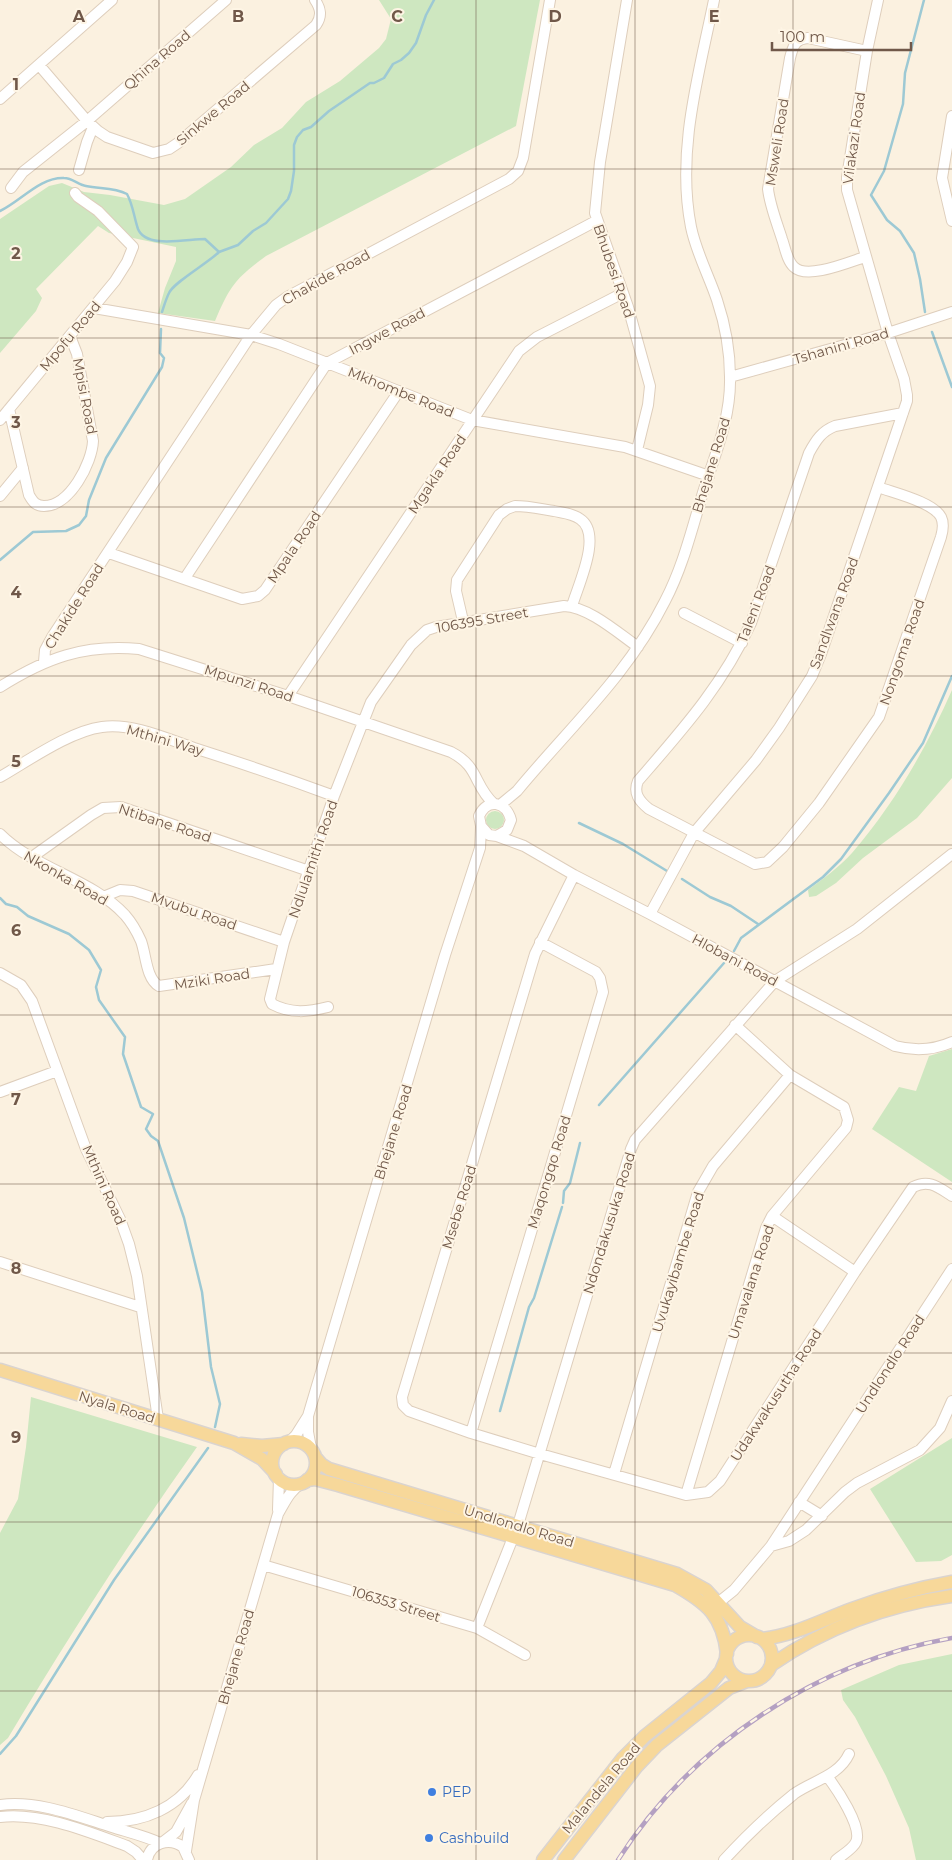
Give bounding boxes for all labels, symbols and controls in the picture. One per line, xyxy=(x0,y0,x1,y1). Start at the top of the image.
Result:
text: A xyxy=(72,7,86,26)
text: B xyxy=(232,7,244,26)
text: C xyxy=(391,7,403,26)
text: D xyxy=(548,7,562,26)
text: E xyxy=(709,7,719,26)
scale bar xyxy=(772,20,911,52)
street label: Qhina Road xyxy=(120,26,194,94)
text: 100 m xyxy=(780,27,825,46)
text: 1 xyxy=(13,75,19,94)
street label: Sinkwe Road xyxy=(172,77,254,149)
street label: Vilakazi Road xyxy=(839,91,869,185)
street label: Msweli Road xyxy=(761,97,793,187)
street label: Bhubesi Road xyxy=(589,222,639,320)
text: 2 xyxy=(11,244,21,263)
street label: Chakide Road xyxy=(279,245,373,309)
street label: Mpofu Road xyxy=(35,297,105,375)
street label: Ingwe Road xyxy=(346,303,428,359)
street label: Tshanini Road xyxy=(791,324,891,368)
street label: Mpisi Road xyxy=(69,356,101,436)
street label: Mkhombe Road xyxy=(345,362,457,422)
text: 3 xyxy=(10,413,21,432)
street label: Bhejane Road xyxy=(688,415,734,515)
street label: Mgakla Road xyxy=(404,431,470,517)
street label: Mpala Road xyxy=(263,507,325,587)
street label: Sandlwana Road xyxy=(805,555,863,671)
street label: Chakide Road xyxy=(40,560,108,652)
street label: Taleni Road xyxy=(733,563,779,645)
text: 4 xyxy=(10,583,22,602)
street label: Nongoma Road xyxy=(875,596,929,708)
street label: 106395 Street xyxy=(435,603,530,637)
street label: Mpunzi Road xyxy=(202,660,296,706)
street label: Mthini Way xyxy=(124,720,206,760)
text: 5 xyxy=(11,752,21,771)
street label: Ndlulamithi Road xyxy=(284,798,342,920)
street label: Ntibane Road xyxy=(116,799,214,847)
street label: Nkonka Road xyxy=(21,847,111,909)
street label: Mvubu Road xyxy=(149,888,239,934)
text: 6 xyxy=(11,921,21,940)
street label: Hlobani Road xyxy=(689,930,781,990)
street label: Mziki Road xyxy=(173,964,251,994)
street label: Bhejane Road xyxy=(370,1082,416,1182)
text: 7 xyxy=(11,1090,21,1109)
street label: Maqongqo Road xyxy=(523,1113,575,1231)
street label: Mthini Road xyxy=(78,1142,130,1228)
street label: Ndondakusuka Road xyxy=(579,1150,639,1296)
street label: Msebe Road xyxy=(438,1163,480,1251)
street label: Uvukayibambe Road xyxy=(648,1189,708,1335)
street label: Umavalana Road xyxy=(724,1222,778,1342)
text: 8 xyxy=(11,1259,21,1278)
street label: Undlondlo Road xyxy=(851,1311,929,1417)
street label: Udakwakusutha Road xyxy=(726,1325,826,1465)
street label: Nyala Road xyxy=(76,1387,158,1427)
text: 9 xyxy=(11,1428,21,1447)
street label: Undlondlo Road xyxy=(462,1501,576,1551)
street label: 106353 Street xyxy=(349,1582,443,1626)
street label: Bhejane Road xyxy=(214,1607,258,1707)
street label: Malandela Road xyxy=(558,1739,644,1837)
place label: PEP xyxy=(442,1783,471,1801)
marker: PEP xyxy=(426,1786,438,1798)
place label: Cashbuild xyxy=(439,1829,509,1847)
marker: Cashbuild xyxy=(423,1832,435,1844)

